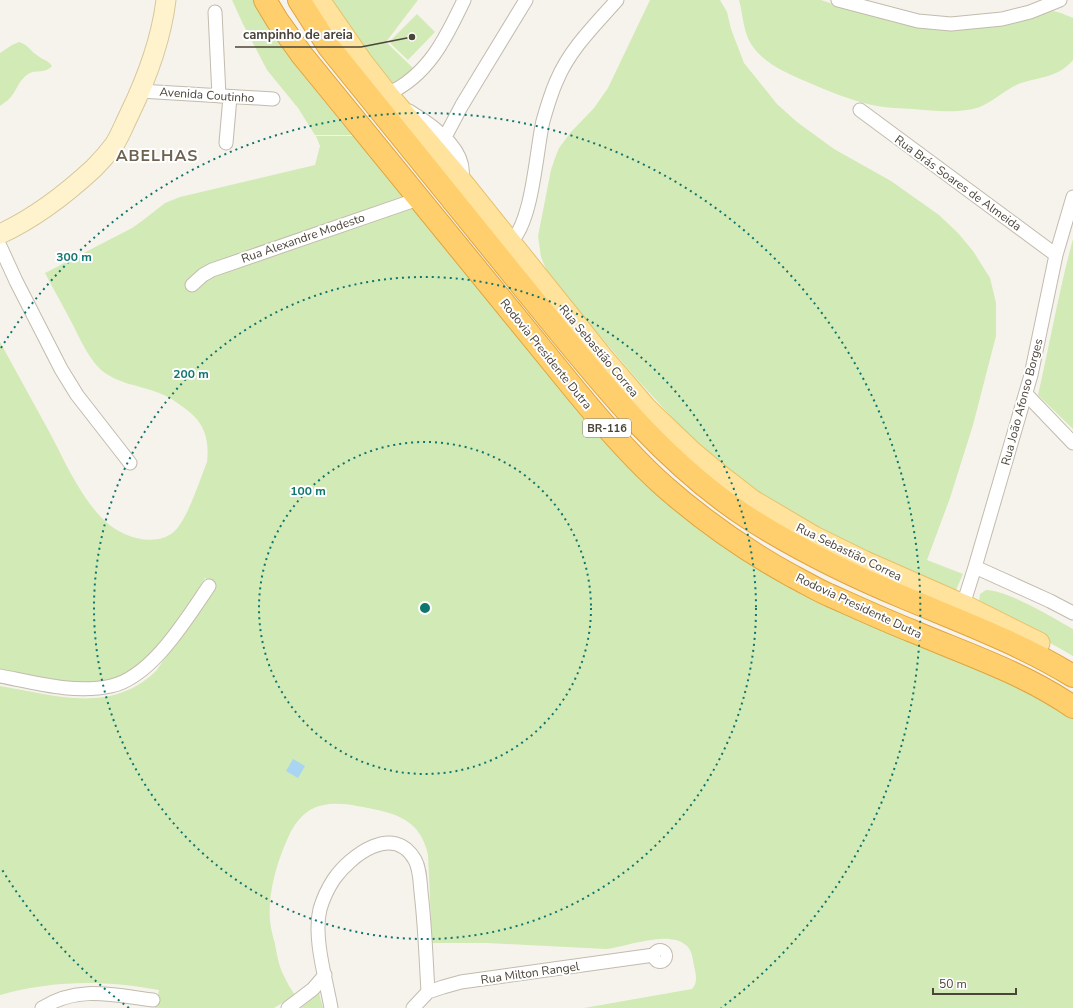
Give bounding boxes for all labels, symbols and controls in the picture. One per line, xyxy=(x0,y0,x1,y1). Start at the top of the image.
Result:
callout: campinho de areia xyxy=(235,22,361,47)
text: campinho de areia xyxy=(243,26,353,44)
street label: Avenida Coutinho xyxy=(159,84,255,106)
street label: Rua Brás Soares de Almeida xyxy=(891,132,1025,234)
district label: ABELHAS xyxy=(116,145,198,167)
street label: Rua Alexandre Modesto xyxy=(239,209,367,267)
text: 300 m xyxy=(56,249,92,265)
street label: Rodovia Presidente Dutra xyxy=(497,296,595,412)
street label: Rua Sebastião Correa xyxy=(556,302,642,400)
street label: Rua João Afonso Borges xyxy=(997,337,1047,467)
text: 200 m xyxy=(173,366,209,382)
road number: BR-116 xyxy=(583,419,631,437)
text: 100 m xyxy=(290,483,326,499)
street label: Rua Sebastião Correa xyxy=(793,519,905,585)
street label: Rodovia Presidente Dutra xyxy=(793,570,925,642)
centre of rings xyxy=(418,601,432,615)
street label: Rua Milton Rangel xyxy=(480,958,581,988)
scale bar xyxy=(933,970,1016,996)
text: 50 m xyxy=(939,976,967,992)

